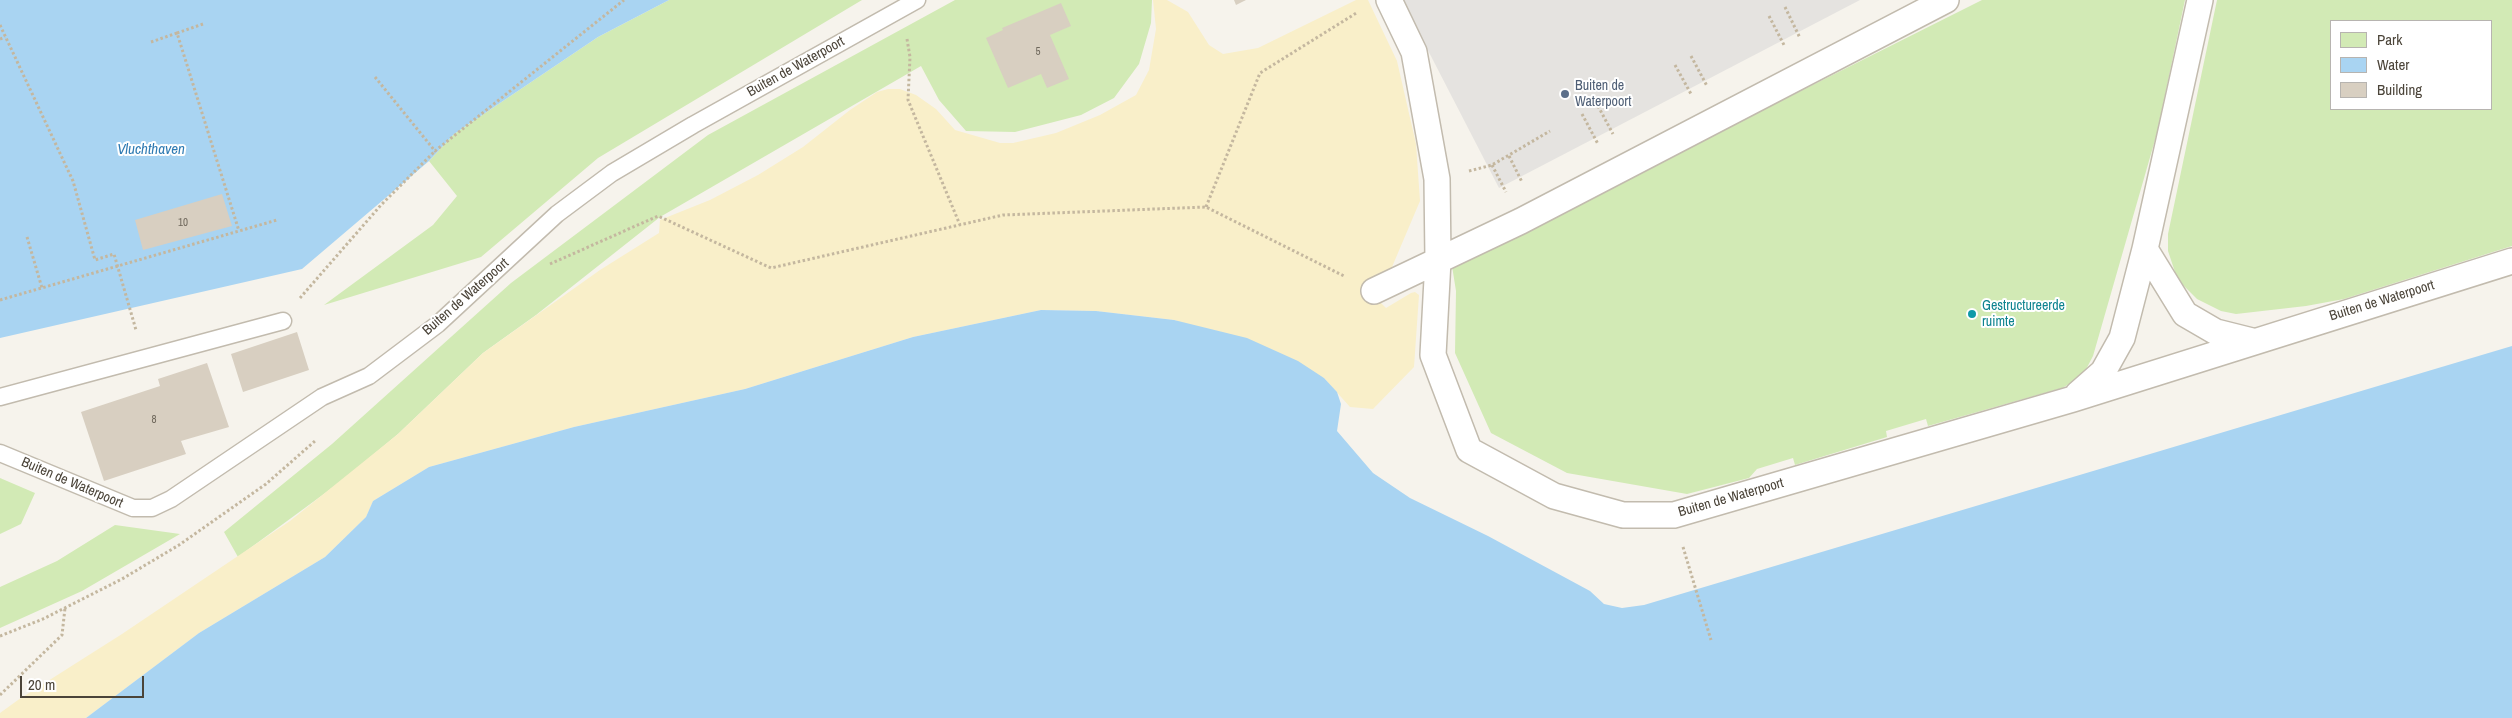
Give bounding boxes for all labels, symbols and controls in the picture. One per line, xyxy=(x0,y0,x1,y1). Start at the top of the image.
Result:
legend xyxy=(2330,20,2492,110)
text: Park xyxy=(2377,29,2402,50)
street label: Buiten de Waterpoort xyxy=(744,33,848,101)
house number: 5 xyxy=(1035,45,1041,59)
text: Water xyxy=(2377,54,2409,75)
place label: Buiten de Waterpoort xyxy=(1575,78,1631,110)
text: Building xyxy=(2377,79,2422,100)
marker: Buiten de Waterpoort xyxy=(1559,88,1571,100)
water label: Vluchthaven xyxy=(117,141,185,159)
house number: 10 xyxy=(178,216,188,230)
street label: Buiten de Waterpoort xyxy=(419,255,513,339)
street label: Buiten de Waterpoort xyxy=(2328,277,2436,325)
place label: Gestructureerde ruimte xyxy=(1982,298,2065,331)
marker: Gestructureerde ruimte xyxy=(1966,308,1978,320)
house number: 8 xyxy=(151,413,157,427)
street label: Buiten de Waterpoort xyxy=(19,454,125,512)
street label: Buiten de Waterpoort xyxy=(1676,475,1786,521)
scale bar xyxy=(22,666,146,698)
text: 20 m xyxy=(28,674,55,695)

